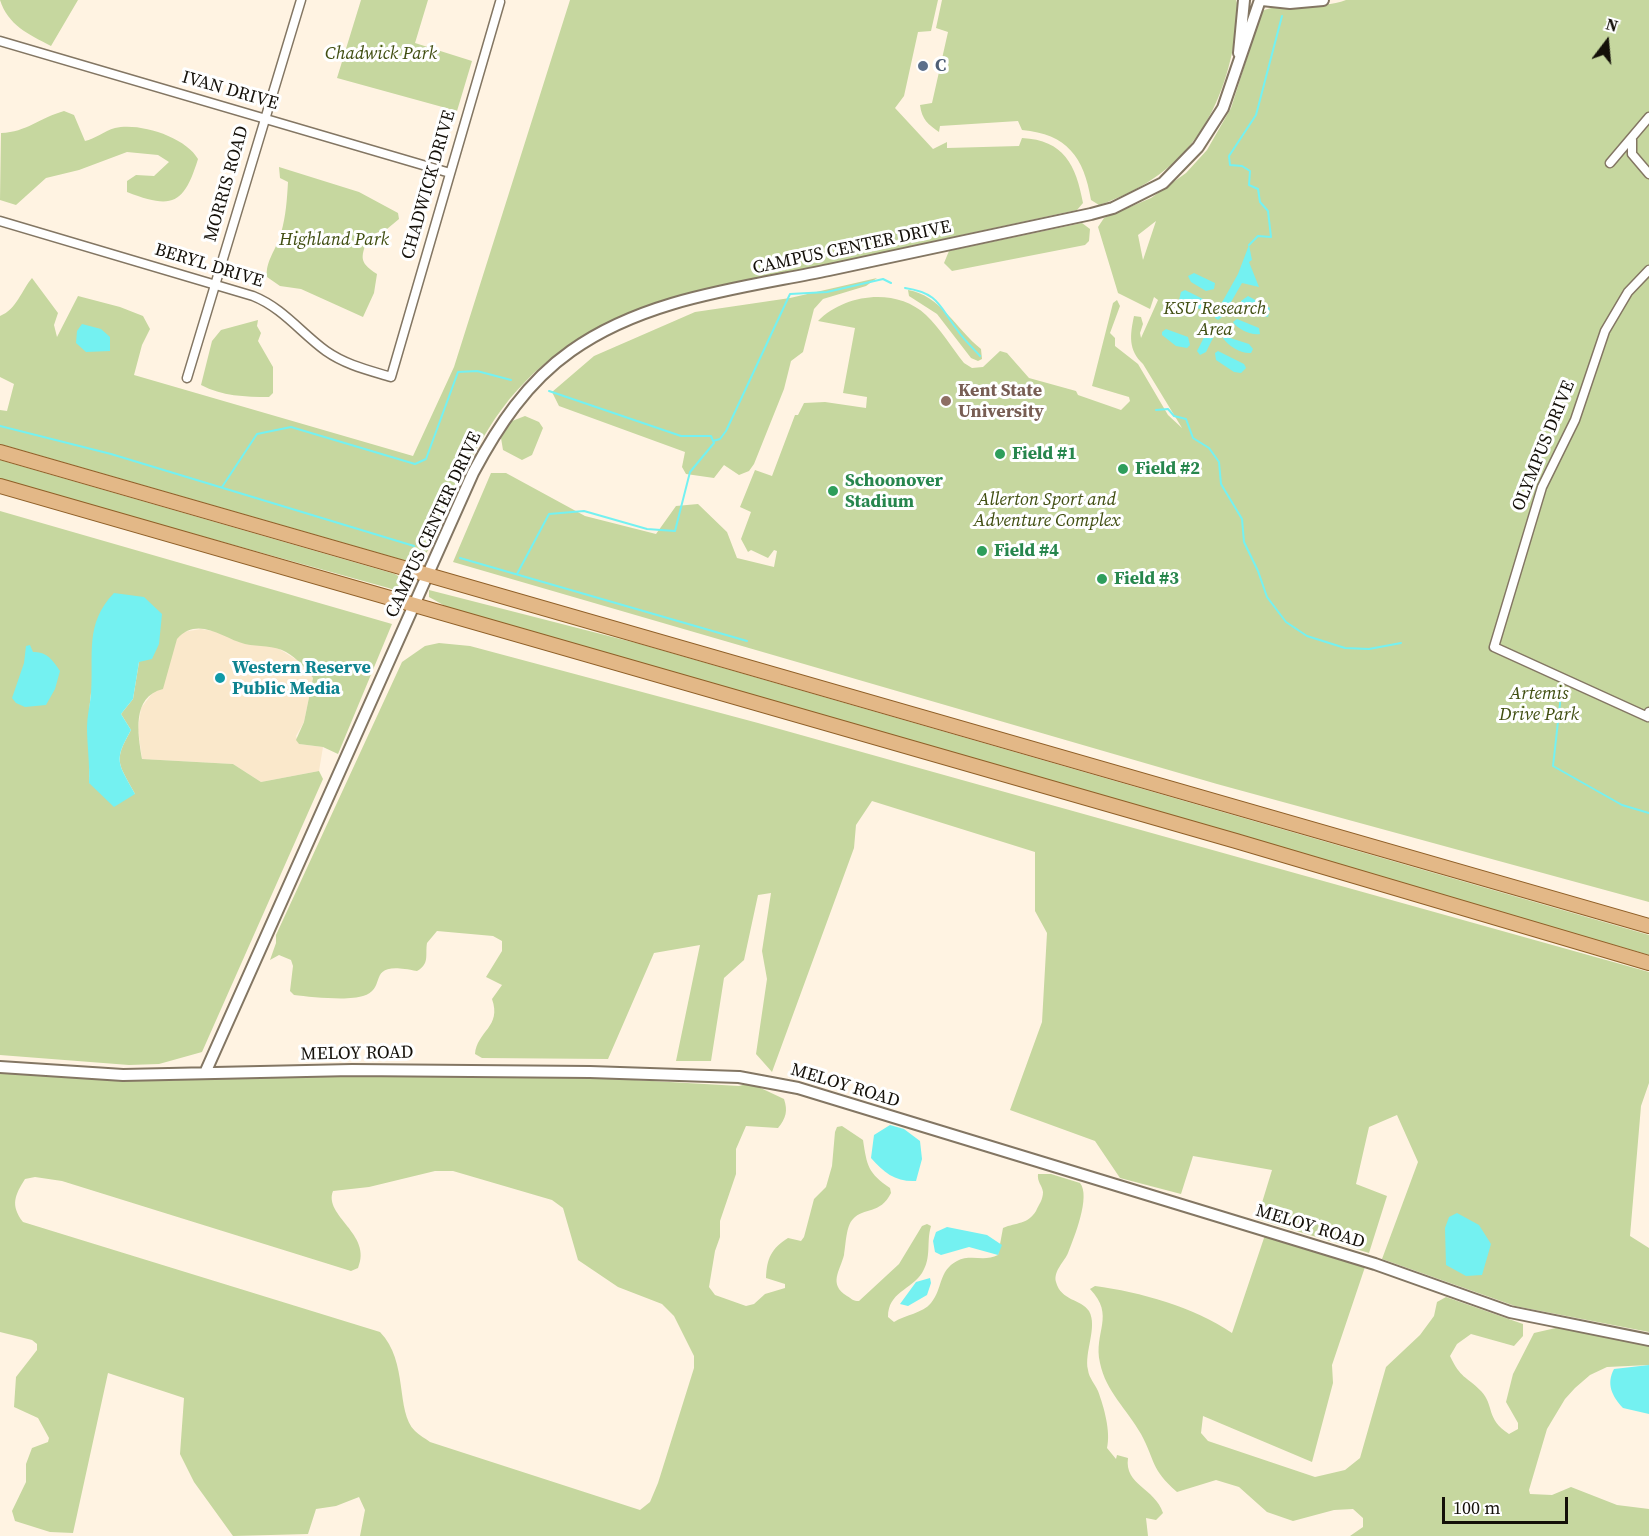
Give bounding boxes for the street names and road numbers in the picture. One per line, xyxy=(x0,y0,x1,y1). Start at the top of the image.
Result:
street label: IVAN DRIVE xyxy=(179,67,281,115)
street label: CHADWICK DRIVE xyxy=(397,108,461,262)
street label: MORRIS ROAD xyxy=(200,124,254,244)
street label: CAMPUS CENTER DRIVE xyxy=(751,216,953,280)
street label: BERYL DRIVE xyxy=(152,239,266,293)
street label: OLYMPUS DRIVE xyxy=(1508,378,1580,514)
street label: CAMPUS CENTER DRIVE xyxy=(381,429,487,621)
street label: MELOY ROAD xyxy=(300,1042,414,1066)
street label: MELOY ROAD xyxy=(788,1059,902,1113)
street label: MELOY ROAD xyxy=(1253,1200,1367,1254)

